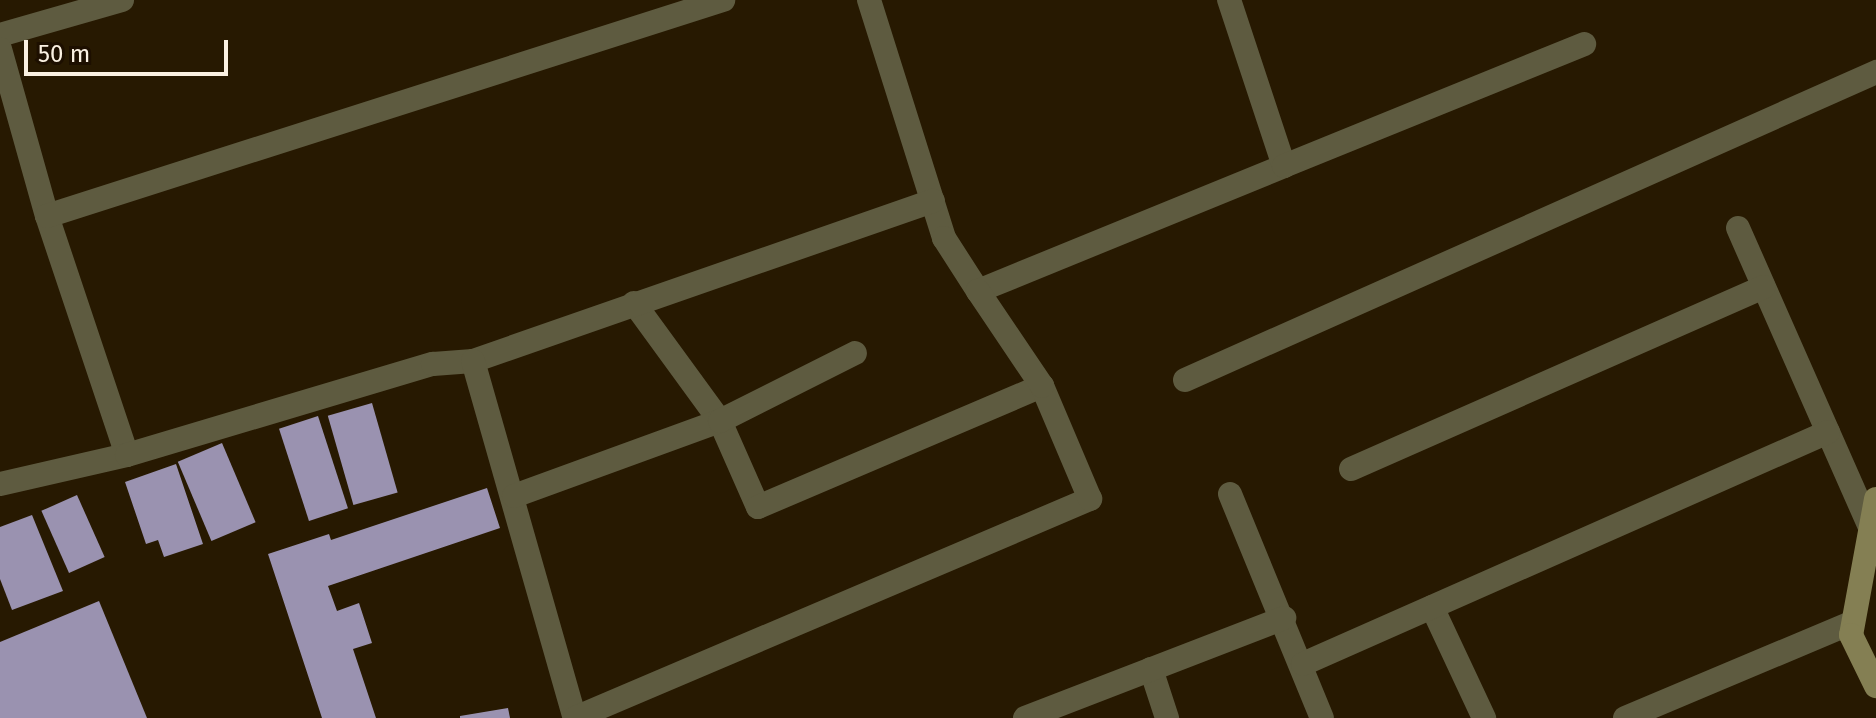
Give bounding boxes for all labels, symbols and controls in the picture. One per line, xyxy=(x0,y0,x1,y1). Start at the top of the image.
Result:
scale bar xyxy=(28,24,232,74)
text: 50 m xyxy=(38,40,90,68)

